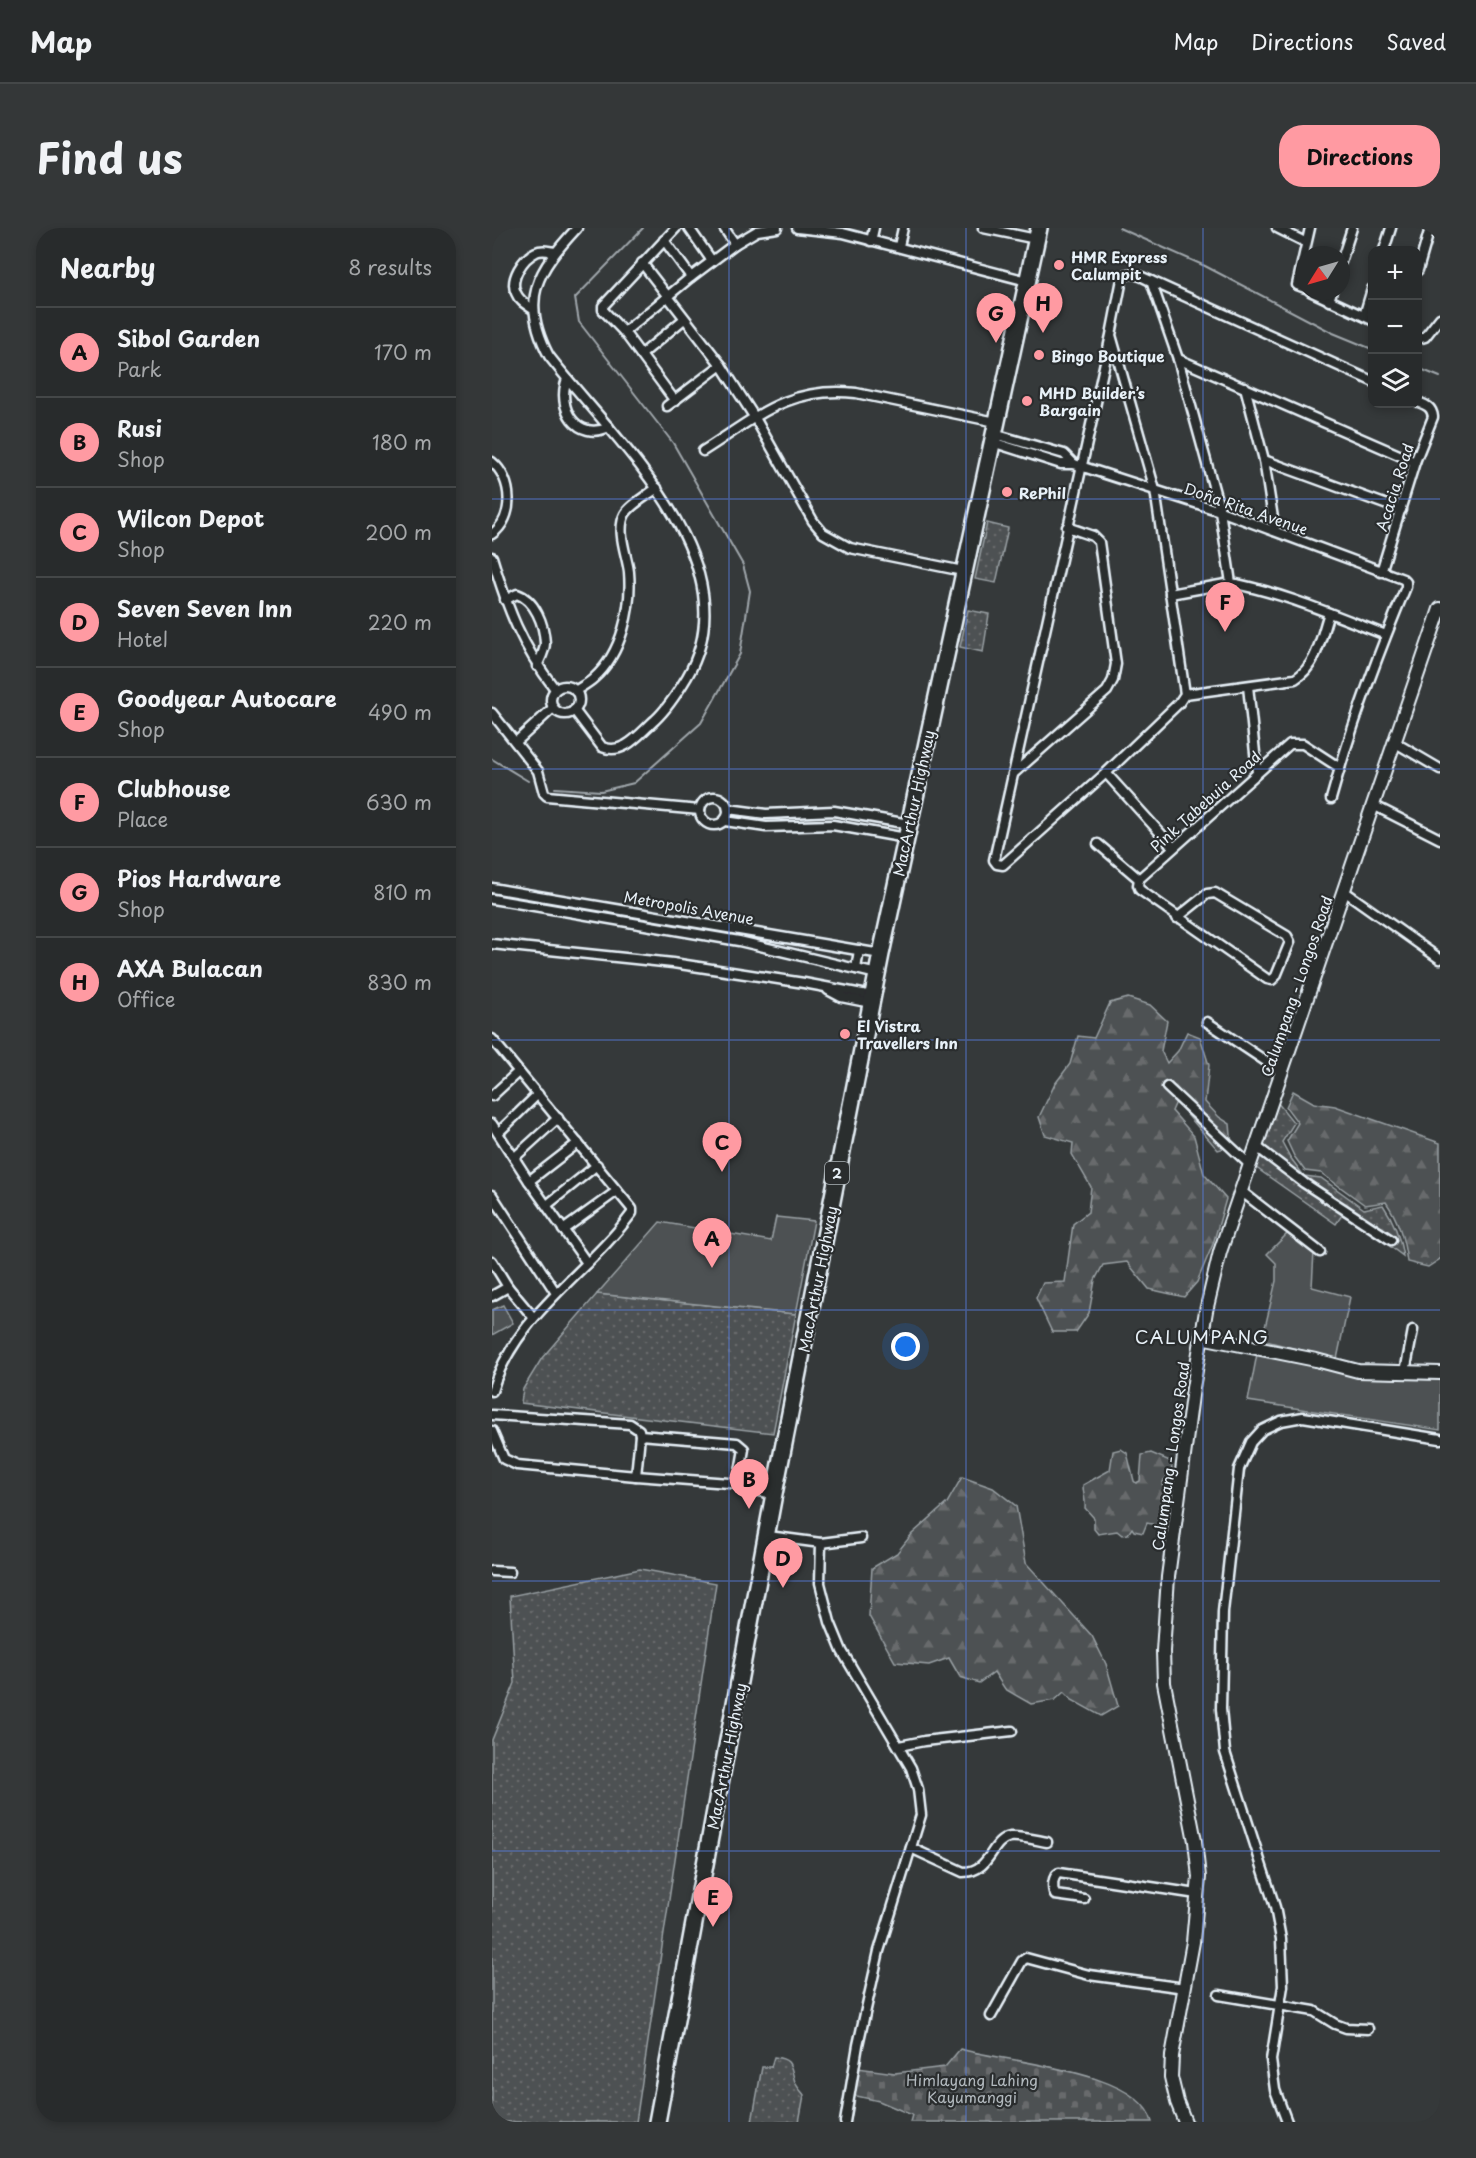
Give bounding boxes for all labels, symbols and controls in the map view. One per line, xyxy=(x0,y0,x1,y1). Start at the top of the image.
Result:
text: Map xyxy=(30,20,92,63)
text: Map xyxy=(1173,25,1218,57)
text: Directions xyxy=(1251,25,1353,57)
text: Saved xyxy=(1386,25,1446,57)
text: Find us xyxy=(36,125,183,188)
button: Directions xyxy=(1279,125,1440,187)
place label: HMR Express Calumpit xyxy=(1071,245,1167,285)
north arrow xyxy=(1296,246,1350,300)
map controls xyxy=(1368,246,1422,408)
button: + xyxy=(1368,246,1422,300)
text: Nearby xyxy=(60,248,155,287)
text: 8 results xyxy=(348,252,432,282)
marker: HMR Express Calumpit xyxy=(1052,258,1066,272)
pin: H xyxy=(1024,284,1062,333)
pin: G xyxy=(976,294,1016,343)
button: − xyxy=(1368,300,1422,354)
text: Sibol Garden xyxy=(117,321,260,354)
text: A xyxy=(72,337,87,367)
text: 170 m xyxy=(374,337,432,367)
place label: Bingo Boutique xyxy=(1051,344,1164,367)
marker: Bingo Boutique xyxy=(1032,348,1046,362)
text: Park xyxy=(117,354,162,384)
button: layers xyxy=(1368,354,1422,408)
place label: MHD Builder’s Bargain xyxy=(1039,381,1145,421)
marker: MHD Builder’s Bargain xyxy=(1020,394,1034,408)
text: Rusi xyxy=(117,411,162,444)
text: B xyxy=(73,427,86,457)
text: 180 m xyxy=(372,427,432,457)
street label: Acacia Road xyxy=(1369,440,1419,534)
text: Shop xyxy=(117,444,165,474)
street label: Doña Rita Avenue xyxy=(1181,476,1311,540)
place label: RePhil xyxy=(1019,481,1066,504)
marker: RePhil xyxy=(1000,485,1014,499)
text: Wilcon Depot xyxy=(117,501,264,534)
text: C xyxy=(72,517,87,547)
text: 200 m xyxy=(365,517,432,547)
text: Shop xyxy=(117,534,165,564)
pin: F xyxy=(1206,582,1244,632)
text: Seven Seven Inn xyxy=(117,591,292,624)
text: D xyxy=(72,607,87,637)
text: 220 m xyxy=(368,607,432,637)
text: Hotel xyxy=(117,624,168,654)
text: Goodyear Autocare xyxy=(117,681,337,714)
text: E xyxy=(73,697,86,727)
text: 490 m xyxy=(368,697,432,727)
text: Shop xyxy=(117,714,165,744)
street label: MacArthur Highway xyxy=(886,728,940,878)
street label: Pink Tabebuia Road xyxy=(1145,745,1265,857)
text: Clubhouse xyxy=(117,771,230,804)
text: F xyxy=(74,787,85,817)
text: 630 m xyxy=(366,787,432,817)
text: Place xyxy=(117,804,168,834)
text: Pios Hardware xyxy=(117,861,281,894)
text: G xyxy=(71,877,88,907)
text: 810 m xyxy=(373,877,432,907)
street label: Metropolis Avenue xyxy=(622,884,756,930)
street label: Calumpang - Longos Road xyxy=(1254,892,1338,1080)
text: Shop xyxy=(117,894,165,924)
text: AXA Bulacan xyxy=(117,951,263,984)
text: H xyxy=(72,967,87,997)
text: 830 m xyxy=(367,967,432,997)
text: Office xyxy=(117,984,175,1014)
place label: El Vistra Travellers Inn xyxy=(857,1014,958,1054)
marker: El Vistra Travellers Inn xyxy=(838,1027,852,1041)
pin: C xyxy=(702,1122,742,1172)
road number: 2 xyxy=(825,1162,849,1184)
street label: MacArthur Highway xyxy=(792,1204,842,1354)
pin: A xyxy=(692,1218,732,1268)
district label: CALUMPANG xyxy=(1135,1323,1269,1350)
your location xyxy=(891,1332,920,1361)
street label: Calumpang - Longos Road xyxy=(1145,1360,1195,1552)
pin: B xyxy=(730,1460,768,1509)
pin: D xyxy=(764,1538,802,1588)
street label: MacArthur Highway xyxy=(701,1681,751,1831)
pin: E xyxy=(694,1878,732,1927)
park label: Himlayang Lahing Kayumanggi xyxy=(906,2068,1038,2108)

